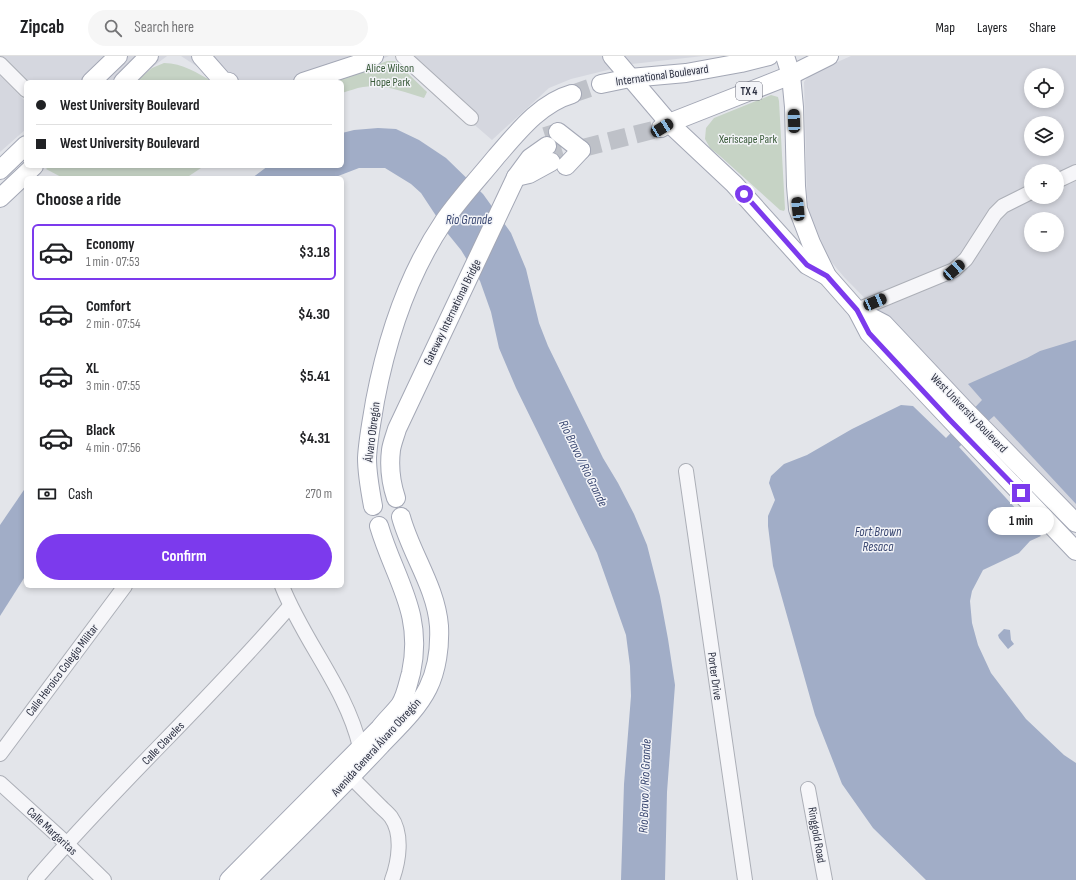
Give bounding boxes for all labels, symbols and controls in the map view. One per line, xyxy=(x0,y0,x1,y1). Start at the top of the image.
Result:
search box xyxy=(88,10,368,46)
text: Zipcab xyxy=(20,16,64,39)
icon: search xyxy=(102,17,124,39)
text: Search here xyxy=(134,18,194,37)
text: Map xyxy=(935,19,955,36)
text: Layers xyxy=(977,19,1007,36)
text: Share xyxy=(1029,19,1056,36)
park label: Alice Wilson Hope Park xyxy=(365,61,414,90)
street label: International Boulevard xyxy=(615,62,709,89)
map controls xyxy=(1024,68,1064,252)
button: locate xyxy=(1024,68,1064,108)
road number: TX 4 xyxy=(736,82,762,100)
text: West University Boulevard xyxy=(60,96,199,115)
car xyxy=(788,109,800,133)
button: layers xyxy=(1024,116,1064,156)
car xyxy=(649,117,675,139)
park label: Xeriscape Park xyxy=(718,132,777,147)
text: West University Boulevard xyxy=(60,134,199,153)
button: + xyxy=(1024,164,1064,204)
route start xyxy=(735,185,753,203)
text: Choose a ride xyxy=(36,189,121,210)
car xyxy=(791,196,805,222)
water label: Rio Grande xyxy=(446,212,492,228)
button: − xyxy=(1024,212,1064,252)
icon: car xyxy=(38,234,74,270)
text: Economy xyxy=(86,235,135,254)
text: $3.18 xyxy=(299,243,330,262)
text: 1 min · 07:53 xyxy=(86,254,140,270)
street label: Gateway International Bridge xyxy=(420,257,485,368)
car xyxy=(941,258,967,282)
car xyxy=(862,292,888,312)
icon: car xyxy=(38,296,74,332)
text: Comfort xyxy=(86,297,131,316)
text: $4.30 xyxy=(298,305,330,324)
text: 2 min · 07:54 xyxy=(86,316,141,332)
icon: car xyxy=(38,358,74,394)
text: XL xyxy=(86,359,99,378)
text: $5.41 xyxy=(299,367,330,386)
street label: West University Boulevard xyxy=(927,370,1010,456)
text: 3 min · 07:55 xyxy=(86,378,140,394)
street label: Álvaro Obregón xyxy=(361,401,384,464)
water label: Río Bravo / Rio Grande xyxy=(555,418,611,509)
icon: car xyxy=(38,420,74,456)
text: Black xyxy=(86,421,115,440)
text: $4.31 xyxy=(299,429,330,448)
text: 4 min · 07:56 xyxy=(86,440,141,456)
icon: cash xyxy=(36,483,58,505)
route end xyxy=(1012,484,1030,502)
text: Cash xyxy=(68,485,93,504)
text: 270 m xyxy=(305,486,332,502)
callout: 1 min xyxy=(988,507,1054,535)
text: 1 min xyxy=(1009,513,1033,529)
water label: Fort Brown Resaca xyxy=(855,524,902,555)
button: Confirm xyxy=(36,534,332,580)
street label: Calle Heroico Colegio Militar xyxy=(23,621,102,719)
street label: Porter Drive xyxy=(704,651,725,701)
street label: Avenida General Álvaro Obregón xyxy=(328,695,424,800)
street label: Calle Claveles xyxy=(139,718,188,768)
water label: Río Bravo / Rio Grande xyxy=(635,739,655,833)
street label: Calle Margaritas xyxy=(23,804,80,859)
street label: Ringgold Road xyxy=(804,806,829,864)

